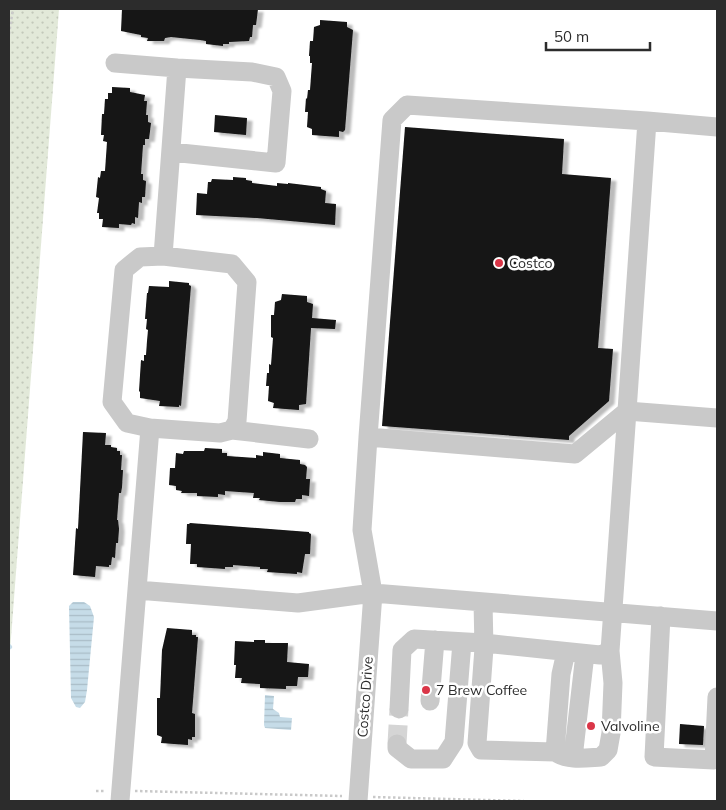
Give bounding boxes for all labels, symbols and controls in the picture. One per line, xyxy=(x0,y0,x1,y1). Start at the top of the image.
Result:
scale bar xyxy=(546,20,650,52)
text: 50 m xyxy=(554,27,589,46)
place label: Costco xyxy=(509,254,553,272)
marker: Costco xyxy=(493,257,505,269)
street label: Costco Drive xyxy=(353,656,377,738)
place label: 7 Brew Coffee xyxy=(436,681,527,699)
marker: 7 Brew Coffee xyxy=(420,684,432,696)
place label: Valvoline xyxy=(601,717,660,735)
marker: Valvoline xyxy=(585,720,597,732)

